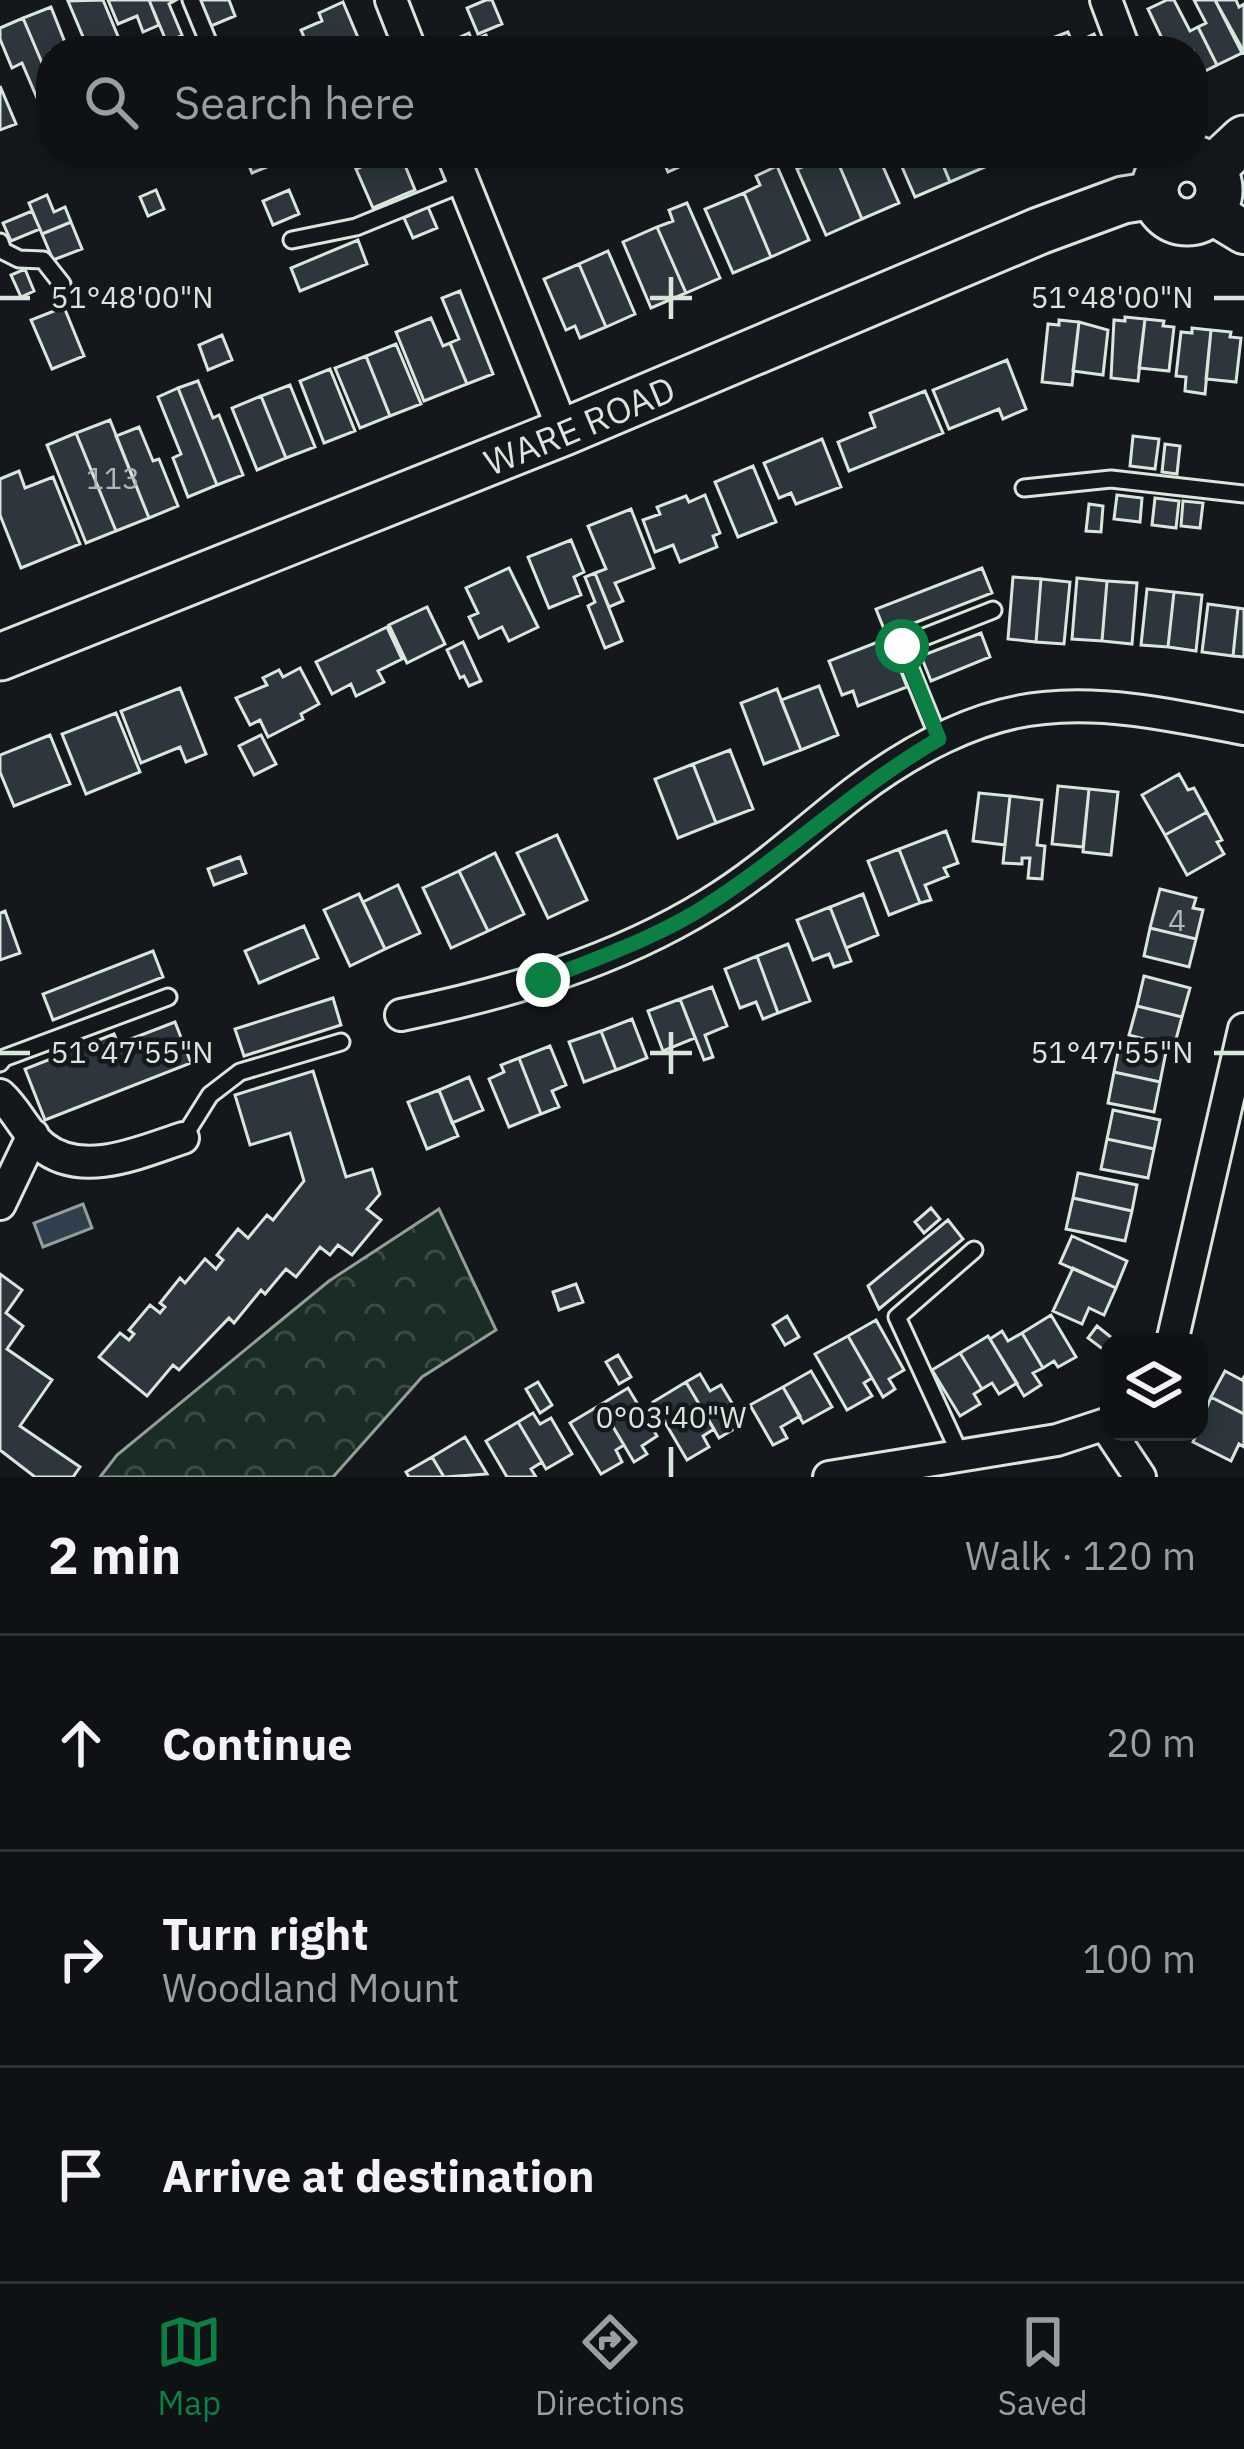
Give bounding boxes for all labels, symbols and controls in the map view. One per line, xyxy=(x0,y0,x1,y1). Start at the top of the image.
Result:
search box xyxy=(36,36,1208,168)
icon: search xyxy=(78,69,144,135)
text: Search here xyxy=(174,73,415,131)
text: 51°48'00"N xyxy=(50,277,214,316)
text: 51°48'00"N xyxy=(1030,277,1194,316)
street label: WARE ROAD xyxy=(477,364,682,485)
house number: 113 xyxy=(86,458,140,497)
route start xyxy=(875,619,929,673)
house number: 4 xyxy=(1168,900,1186,939)
route end xyxy=(516,953,570,1007)
text: 51°47'55"N xyxy=(50,1032,214,1071)
text: 51°47'55"N xyxy=(1030,1032,1194,1071)
map controls xyxy=(1100,1333,1208,1441)
button: layers xyxy=(1100,1333,1208,1441)
text: 0°03'40"W xyxy=(595,1397,747,1436)
text: 2 min xyxy=(48,1522,181,1588)
text: Walk · 120 m xyxy=(965,1530,1196,1581)
icon: ahead xyxy=(48,1710,114,1776)
text: Continue xyxy=(162,1714,353,1772)
text: 20 m xyxy=(1106,1717,1196,1768)
text: Turn right xyxy=(162,1904,369,1962)
icon: right xyxy=(48,1926,114,1992)
text: 100 m xyxy=(1083,1933,1196,1984)
text: Woodland Mount xyxy=(162,1962,459,2013)
icon: arrive xyxy=(48,2142,114,2208)
text: Arrive at destination xyxy=(162,2146,595,2204)
tab: Map xyxy=(156,2309,222,2424)
tab: Directions xyxy=(535,2309,685,2424)
tab: Saved xyxy=(998,2309,1088,2424)

